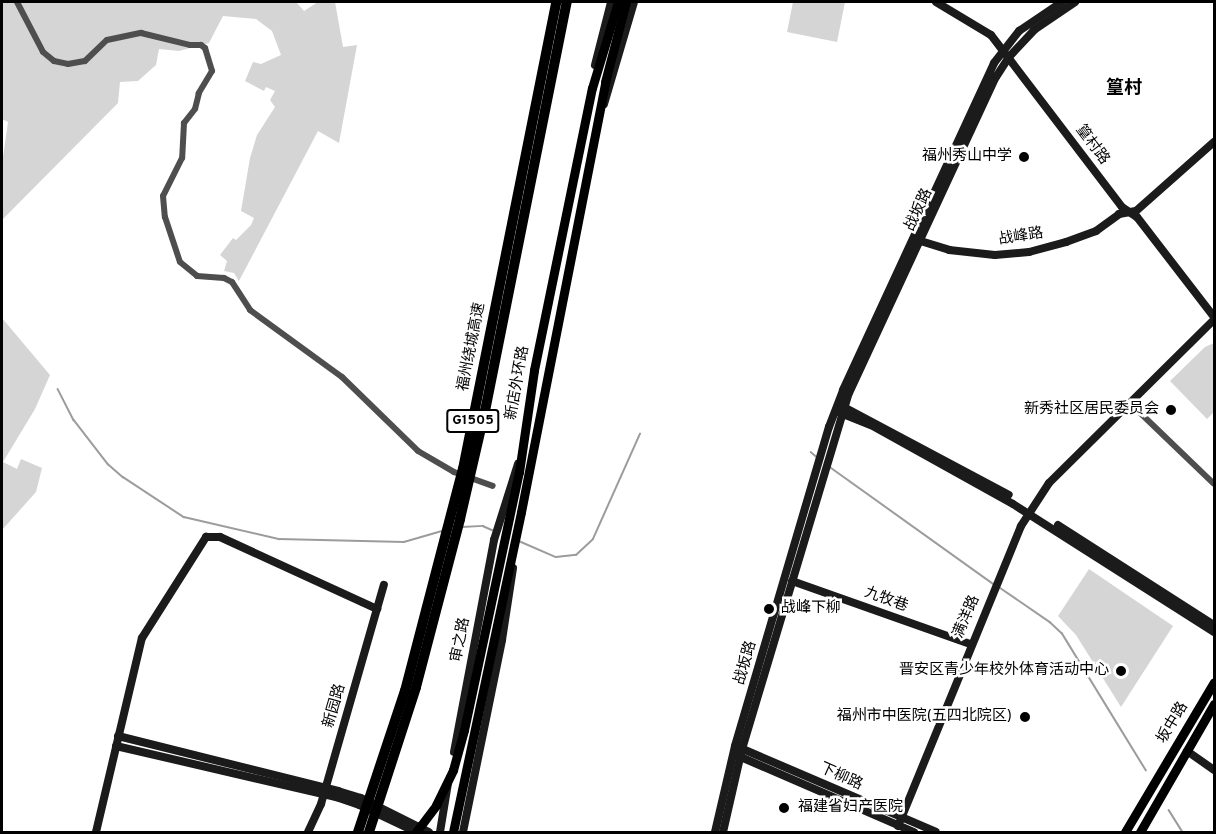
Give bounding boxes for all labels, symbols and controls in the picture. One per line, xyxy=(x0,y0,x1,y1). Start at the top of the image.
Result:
district label: 篁村 xyxy=(1106,78,1142,100)
street label: 篁村路 xyxy=(1071,122,1113,168)
place label: 福州秀山中学 xyxy=(922,148,1012,166)
marker: 福州秀山中学 xyxy=(1017,150,1031,164)
street label: 战坂路 xyxy=(901,186,937,234)
street label: 战峰路 xyxy=(997,225,1045,249)
street label: 福州绕城高速 xyxy=(455,301,489,393)
street label: 新店外环路 xyxy=(503,345,533,421)
place label: 新秀社区居民委员会 xyxy=(1024,401,1159,419)
marker: 新秀社区居民委员会 xyxy=(1164,403,1178,417)
road number: G1505 xyxy=(446,410,500,432)
street label: 九牧巷 xyxy=(862,584,910,616)
street label: 满洋路 xyxy=(950,593,984,641)
place label: 战峰下柳 xyxy=(781,600,841,618)
marker: 战峰下柳 xyxy=(762,602,776,616)
street label: 审之路 xyxy=(448,616,474,664)
street label: 战坂路 xyxy=(731,639,761,687)
place label: 晋安区青少年校外体育活动中心 xyxy=(899,662,1109,680)
marker: 晋安区青少年校外体育活动中心 xyxy=(1114,664,1128,678)
street label: 新园路 xyxy=(320,682,350,730)
street label: 坂中路 xyxy=(1154,699,1192,747)
place label: 福州市中医院(五四北院区) xyxy=(837,708,1012,726)
marker: 福州市中医院(五四北院区) xyxy=(1016,708,1034,726)
street label: 下柳路 xyxy=(817,760,865,794)
marker: 福建省妇产医院 xyxy=(775,799,793,817)
place label: 福建省妇产医院 xyxy=(798,799,903,817)

